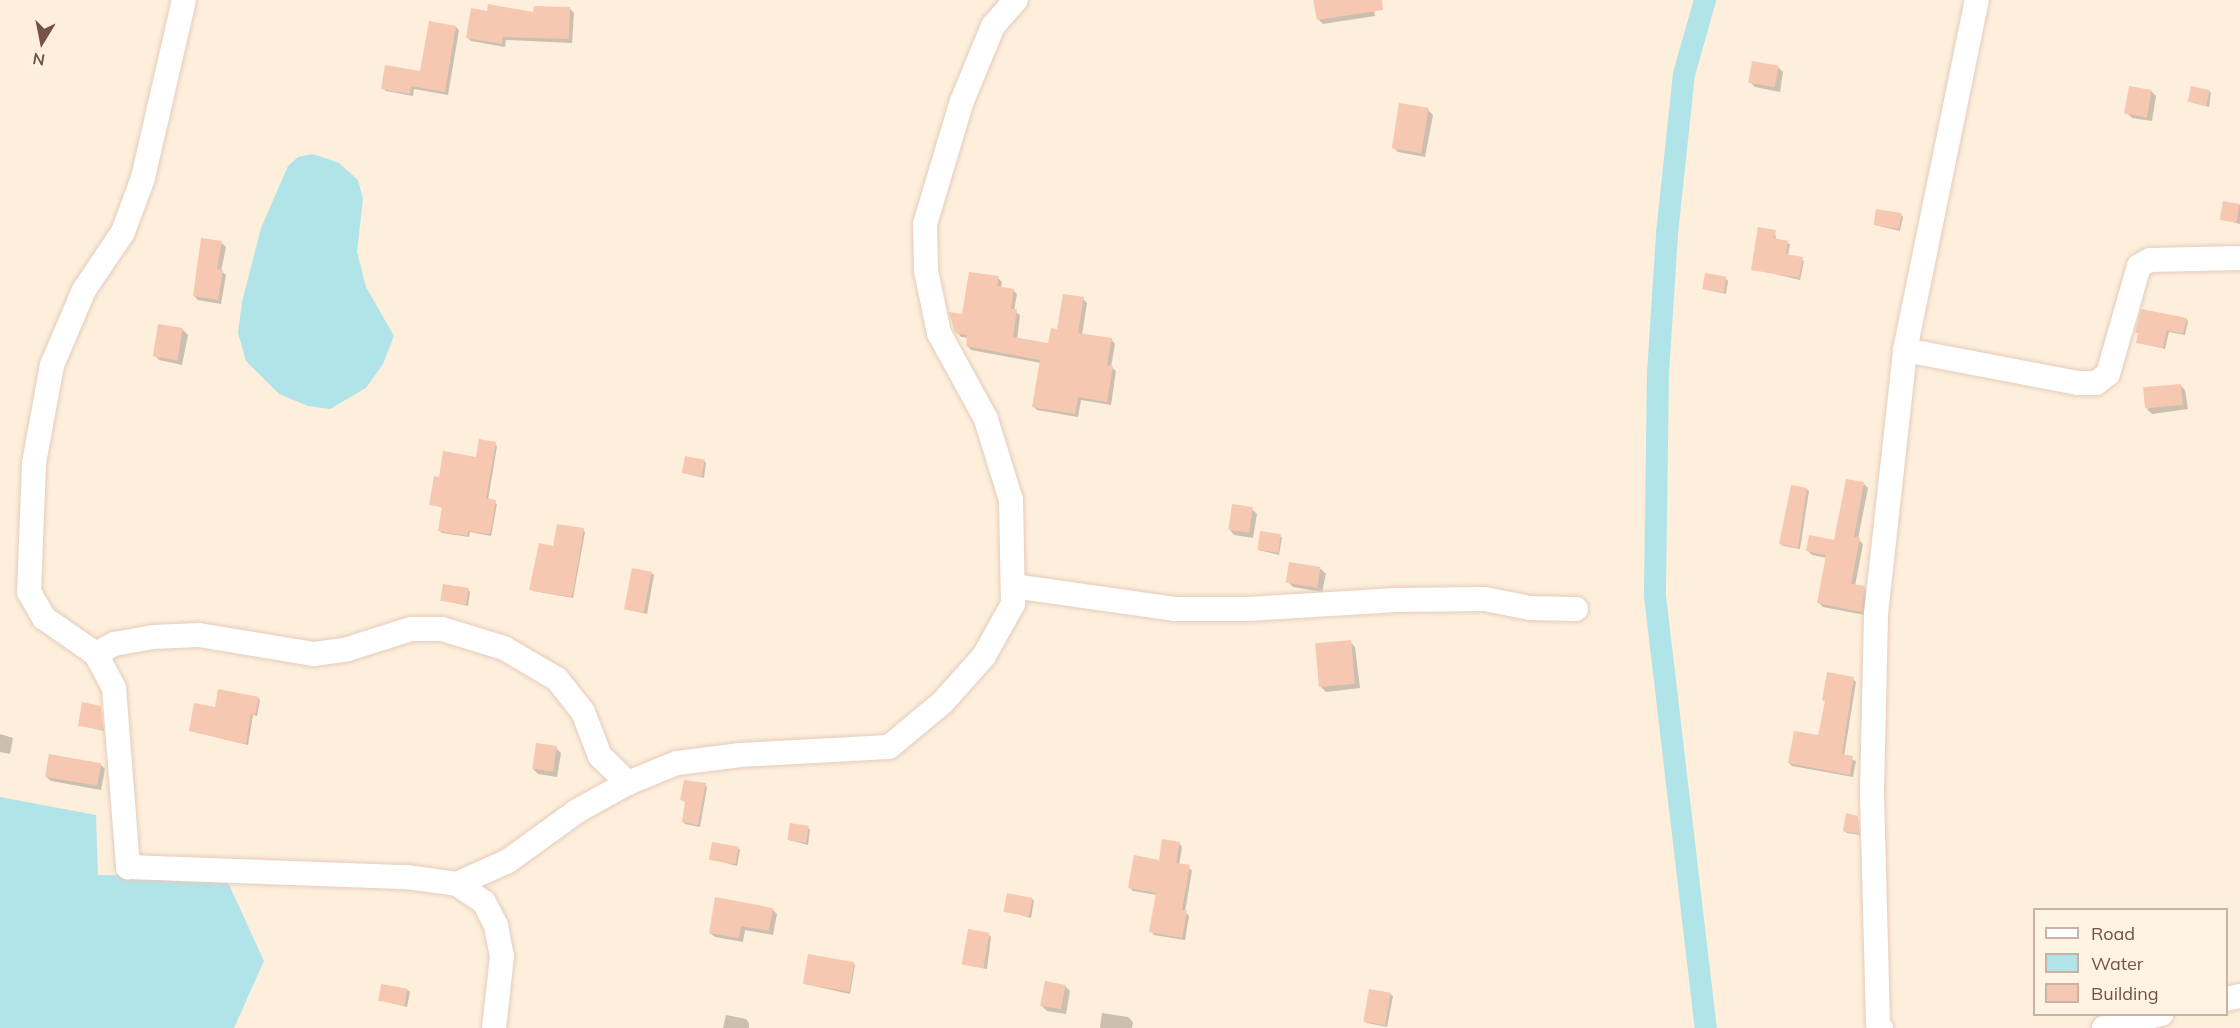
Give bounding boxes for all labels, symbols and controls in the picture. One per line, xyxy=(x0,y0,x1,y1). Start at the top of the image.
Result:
north arrow xyxy=(12,12,72,72)
text: N xyxy=(31,49,47,71)
legend xyxy=(2033,908,2228,1016)
text: Road xyxy=(2091,922,2135,945)
text: Water xyxy=(2091,952,2143,975)
text: Building xyxy=(2091,982,2159,1005)

